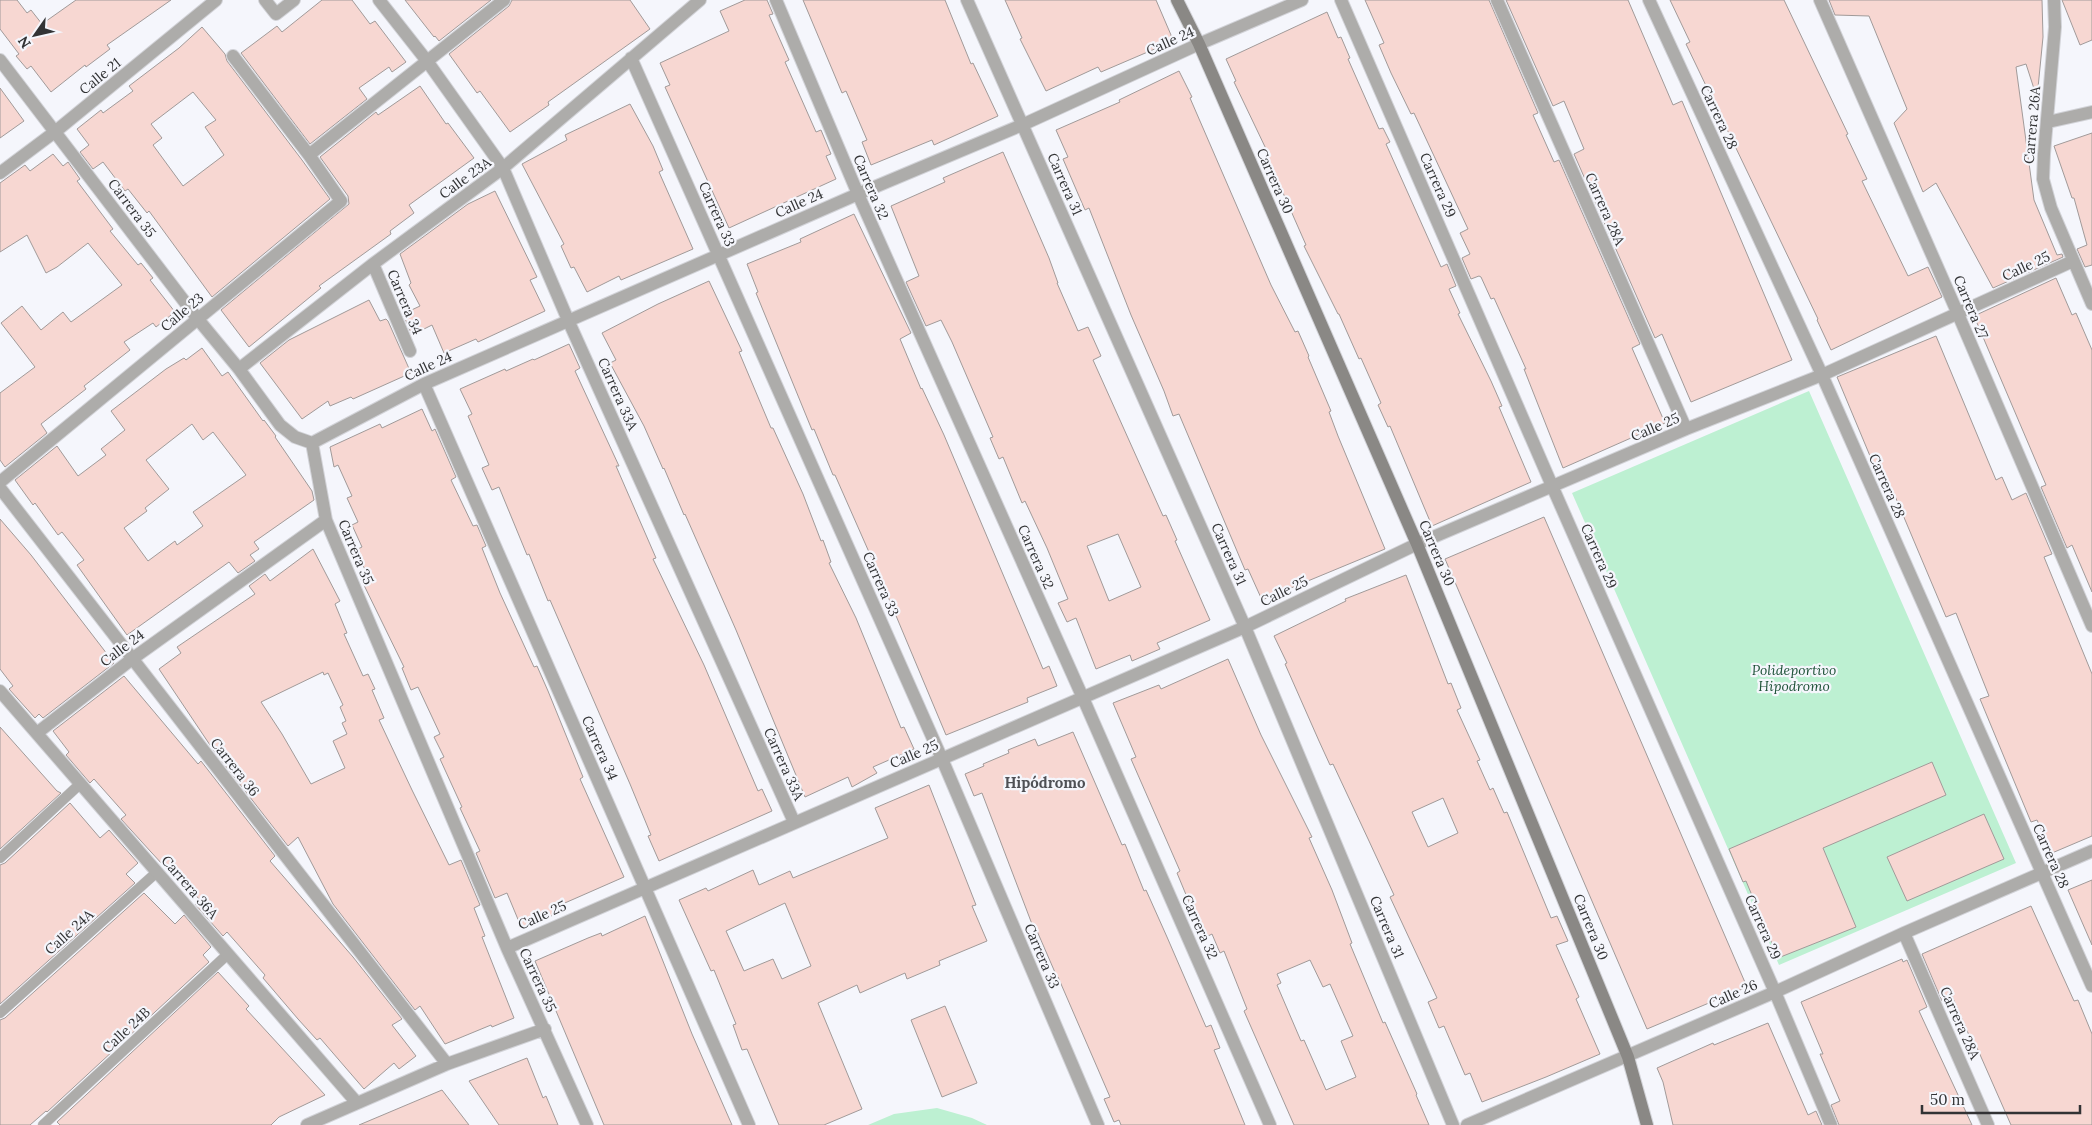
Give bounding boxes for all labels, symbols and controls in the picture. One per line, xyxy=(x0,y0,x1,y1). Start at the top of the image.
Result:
north arrow xyxy=(10,10,60,60)
street label: Calle 24 xyxy=(1143,22,1197,60)
text: N xyxy=(14,33,35,52)
street label: Calle 21 xyxy=(75,54,125,98)
street label: Carrera 28 xyxy=(1696,82,1742,152)
street label: Carrera 26A xyxy=(2020,85,2044,165)
street label: Carrera 30 xyxy=(1253,145,1297,217)
street label: Carrera 31 xyxy=(1043,150,1087,218)
street label: Carrera 29 xyxy=(1416,150,1460,220)
street label: Carrera 32 xyxy=(849,152,893,222)
street label: Calle 23A xyxy=(436,153,495,203)
street label: Carrera 28A xyxy=(1581,170,1629,248)
street label: Carrera 35 xyxy=(104,175,160,241)
street label: Carrera 33 xyxy=(695,179,739,249)
street label: Calle 24 xyxy=(772,184,826,222)
street label: Calle 25 xyxy=(1999,247,2053,285)
street label: Carrera 34 xyxy=(383,267,427,338)
street label: Carrera 27 xyxy=(1950,272,1993,342)
street label: Calle 23 xyxy=(157,289,207,335)
street label: Calle 24 xyxy=(401,347,455,385)
street label: Carrera 33A xyxy=(594,355,642,433)
street label: Calle 25 xyxy=(1628,409,1682,445)
street label: Carrera 28 xyxy=(1865,451,1909,521)
street label: Carrera 35 xyxy=(334,517,378,587)
street label: Carrera 30 xyxy=(1415,517,1459,589)
street label: Carrera 31 xyxy=(1207,520,1251,588)
street label: Carrera 29 xyxy=(1577,521,1621,591)
street label: Carrera 32 xyxy=(1014,522,1058,592)
street label: Carrera 33 xyxy=(859,549,903,619)
street label: Calle 25 xyxy=(1257,572,1311,610)
street label: Calle 24 xyxy=(96,625,148,670)
park label: Polideportivo Hipodromo xyxy=(1752,661,1836,695)
street label: Carrera 34 xyxy=(578,713,622,783)
street label: Carrera 33A xyxy=(760,725,808,803)
street label: Carrera 36 xyxy=(207,734,263,800)
street label: Calle 25 xyxy=(887,736,941,772)
district label: Hipódromo xyxy=(1004,773,1086,792)
street label: Carrera 28 xyxy=(2029,821,2073,891)
street label: Carrera 36A xyxy=(158,852,223,923)
street label: Carrera 30 xyxy=(1570,891,1612,963)
street label: Carrera 32 xyxy=(1178,892,1222,962)
street label: Carrera 29 xyxy=(1741,892,1785,962)
street label: Carrera 31 xyxy=(1366,893,1408,961)
street label: Calle 25 xyxy=(515,896,569,934)
street label: Calle 24A xyxy=(41,905,97,959)
street label: Carrera 33 xyxy=(1020,921,1064,991)
street label: Carrera 35 xyxy=(515,945,561,1015)
street label: Calle 26 xyxy=(1706,975,1760,1013)
street label: Carrera 28A xyxy=(1936,984,1984,1062)
street label: Calle 24B xyxy=(98,1003,154,1057)
scale bar xyxy=(1922,1082,2080,1114)
text: 50 m xyxy=(1930,1090,1965,1109)

